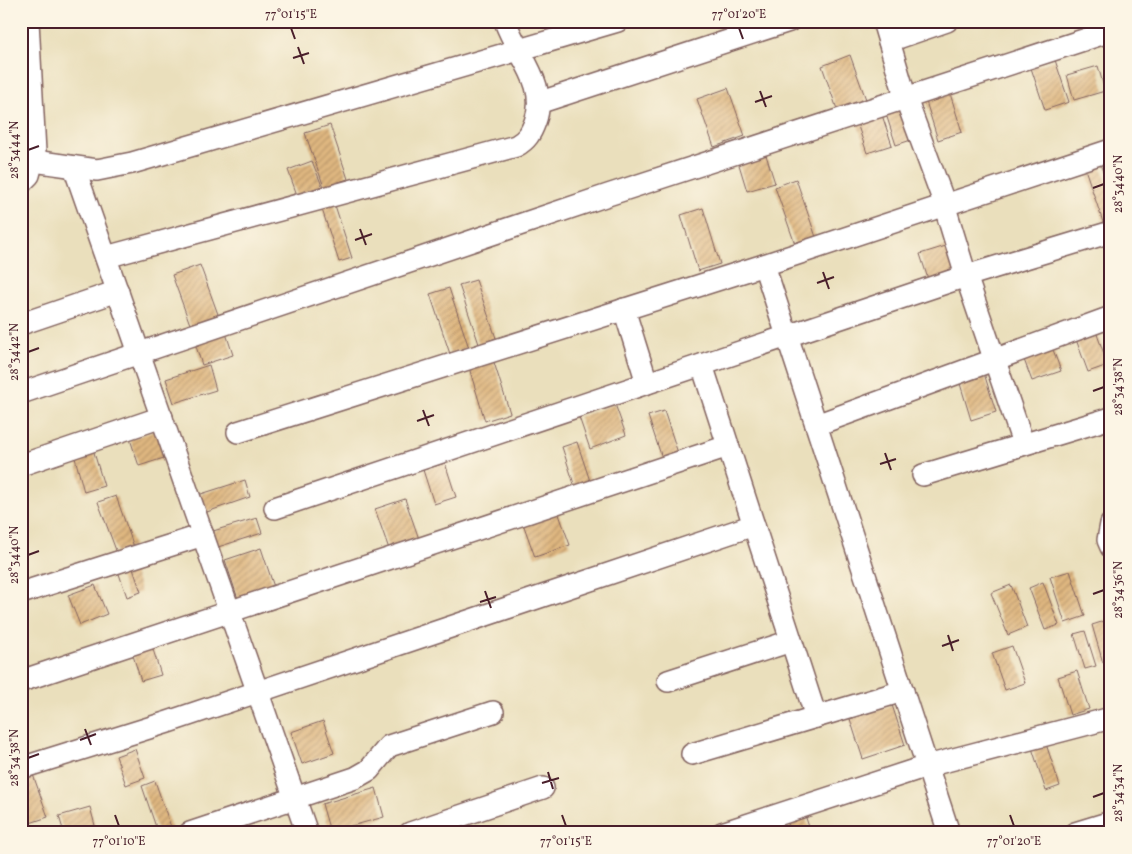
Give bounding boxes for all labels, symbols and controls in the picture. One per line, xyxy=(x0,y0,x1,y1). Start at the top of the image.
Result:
text: 77°01'15"E xyxy=(265,7,317,23)
text: 77°01'20"E xyxy=(712,7,766,23)
text: 28°34'44"N xyxy=(7,121,23,179)
text: 28°34'40"N xyxy=(1111,155,1127,213)
text: 28°34'42"N xyxy=(7,323,23,381)
text: 28°34'38"N xyxy=(1111,358,1127,416)
text: 28°34'40"N xyxy=(7,526,23,584)
text: 28°34'36"N xyxy=(1111,561,1127,619)
text: 28°34'38"N xyxy=(7,729,23,787)
text: 28°34'34"N xyxy=(1111,764,1127,822)
text: 77°01'10"E xyxy=(92,834,146,850)
text: 77°01'15"E xyxy=(540,834,592,850)
text: 77°01'20"E xyxy=(987,834,1041,850)

